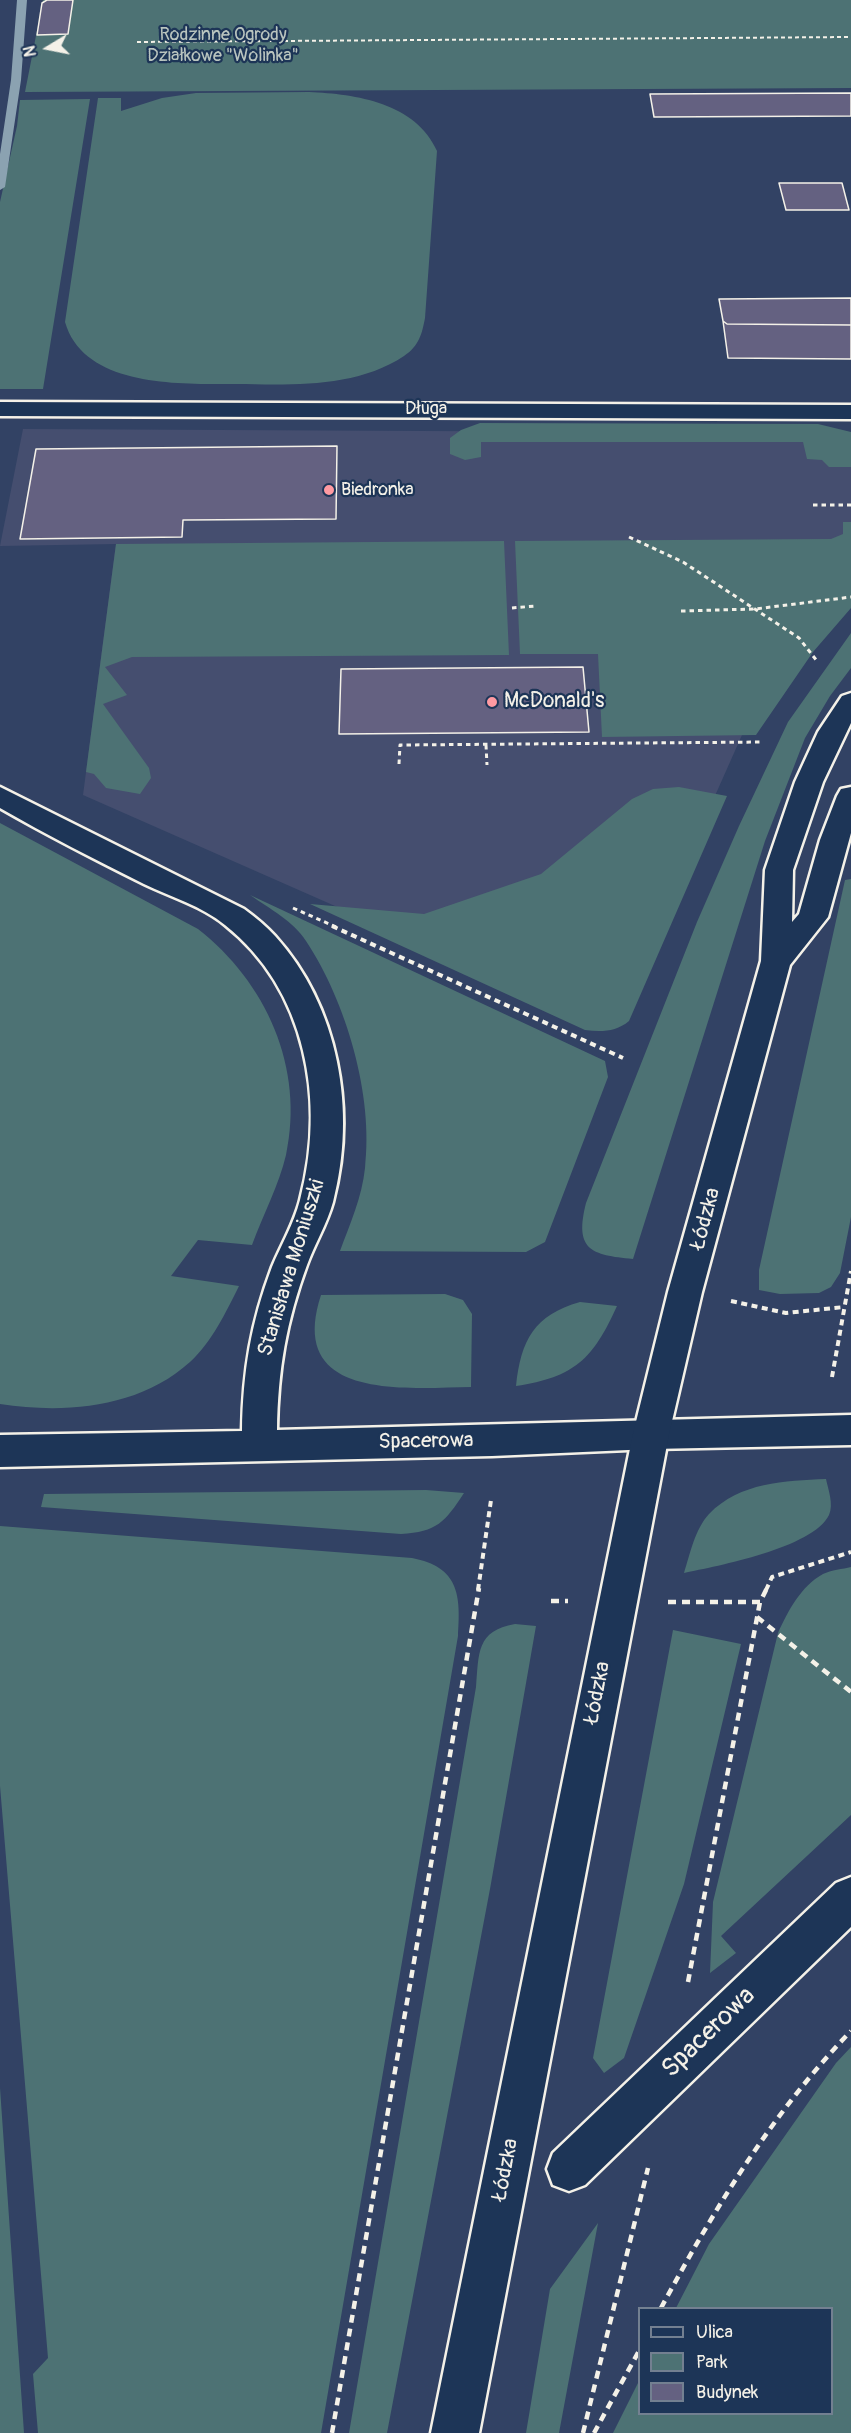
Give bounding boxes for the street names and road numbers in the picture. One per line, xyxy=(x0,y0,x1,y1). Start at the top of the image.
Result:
street label: Długa xyxy=(405,398,447,420)
street label: Stanisława Moniuszki xyxy=(253,1177,331,1359)
street label: Łódzka xyxy=(686,1185,726,1253)
street label: Spacerowa xyxy=(378,1429,474,1455)
street label: Łódzka xyxy=(580,1660,616,1726)
street label: Spacerowa xyxy=(656,1981,762,2085)
street label: Łódzka xyxy=(488,2137,524,2203)

